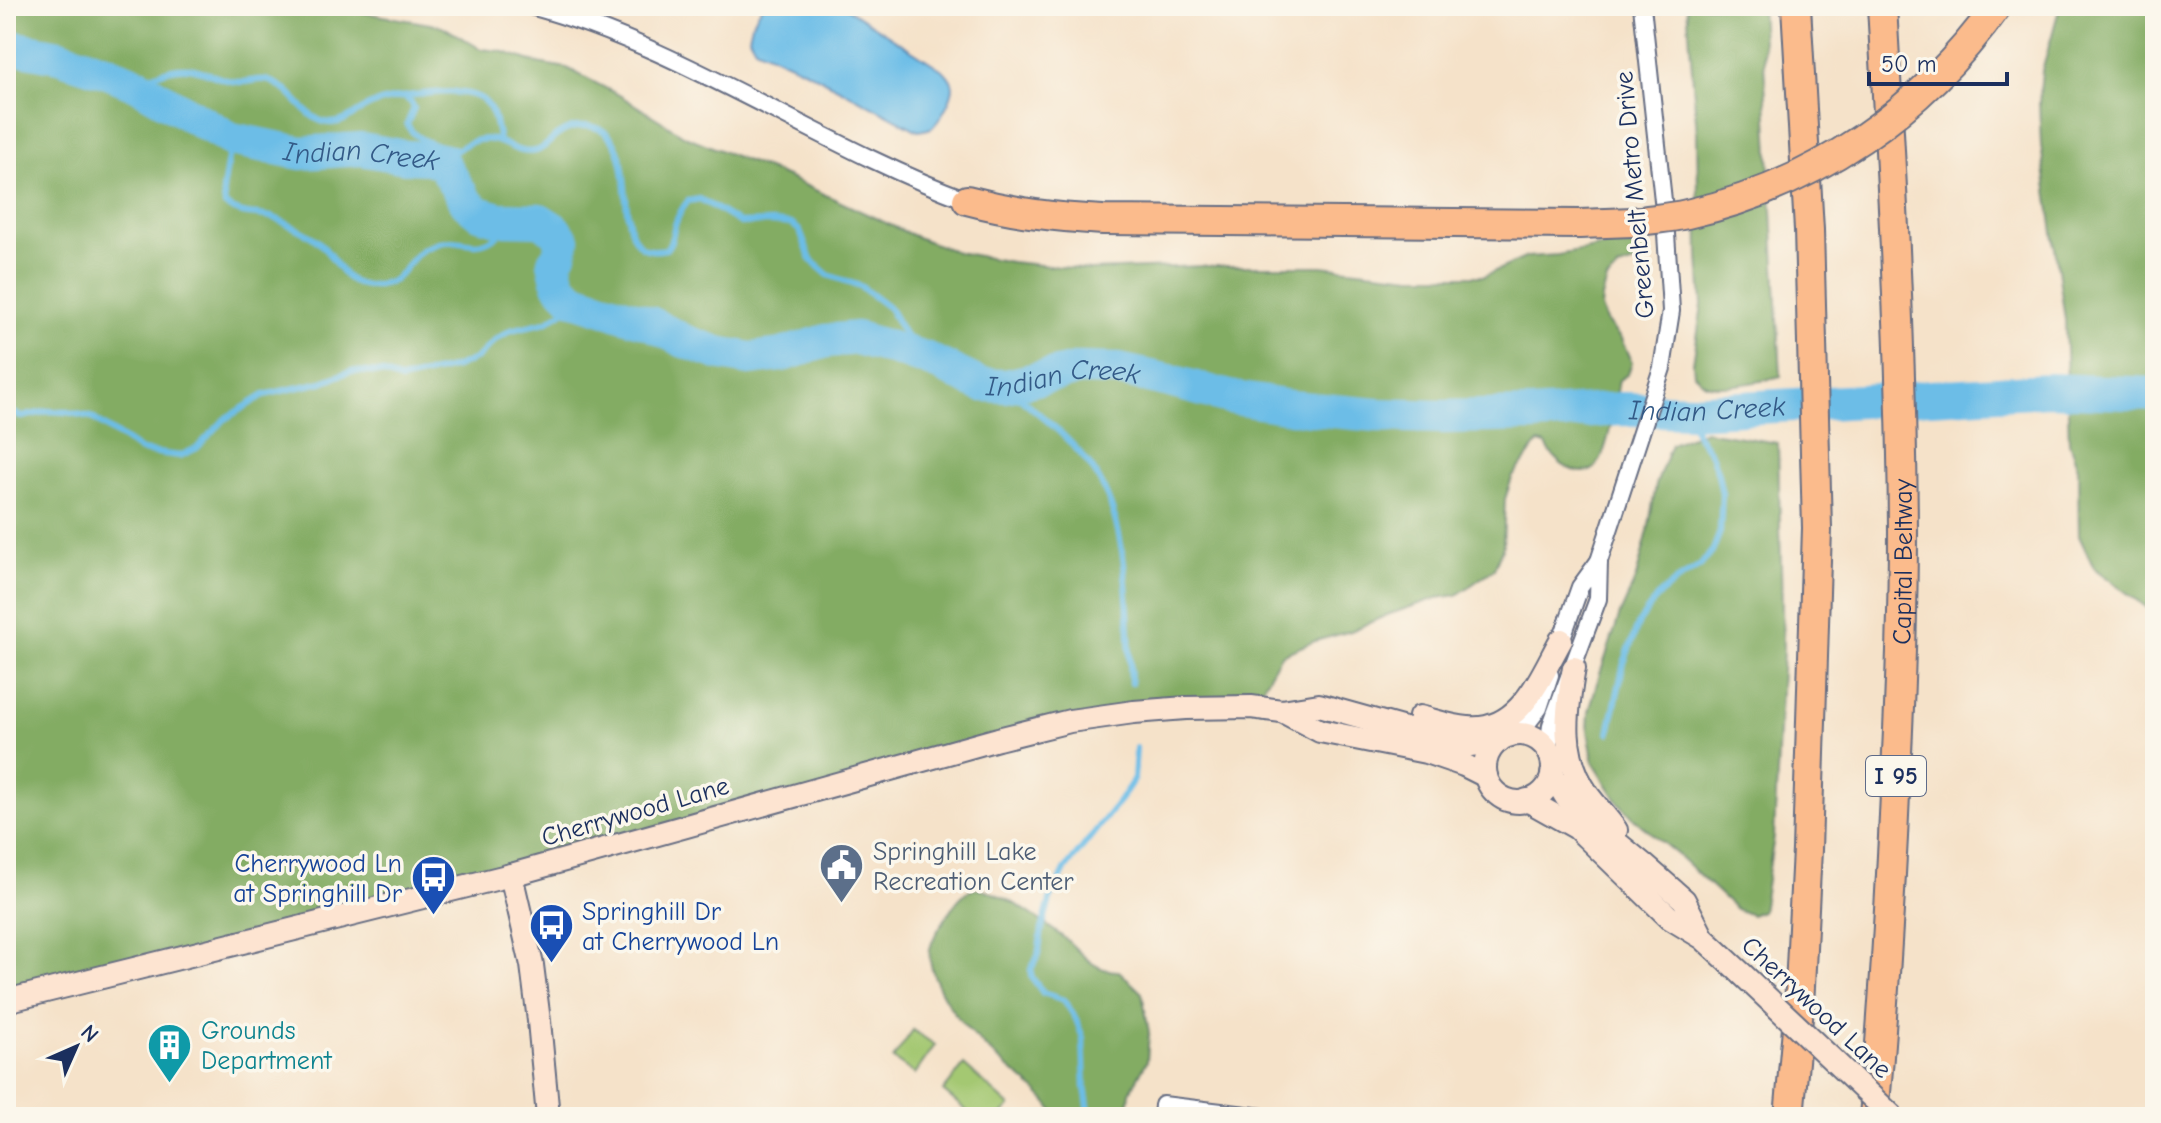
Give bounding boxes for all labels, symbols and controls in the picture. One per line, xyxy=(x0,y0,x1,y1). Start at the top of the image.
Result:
scale bar xyxy=(1869,36,2007,86)
text: 50 m xyxy=(1881,50,1937,78)
street label: Greenbelt Metro Drive xyxy=(1609,70,1661,320)
water label: Indian Creek xyxy=(280,134,444,178)
water label: Indian Creek xyxy=(984,354,1143,403)
water label: Indian Creek xyxy=(1628,391,1787,428)
street label: Capital Beltway xyxy=(1887,478,1919,645)
road number: I 95 xyxy=(1866,756,1926,796)
street label: Cherrywood Lane xyxy=(538,771,732,853)
place label: Springhill Lake Recreation Center xyxy=(873,837,1074,897)
public building icon: Springhill Lake Recreation Center xyxy=(818,842,866,905)
place label: Cherrywood Ln at Springhill Dr xyxy=(233,849,403,909)
bus stop icon: Cherrywood Ln at Springhill Dr xyxy=(409,854,457,917)
place label: Springhill Dr at Cherrywood Ln xyxy=(582,897,779,957)
bus stop icon: Springhill Dr at Cherrywood Ln xyxy=(527,902,575,965)
street label: Cherrywood Lane xyxy=(1735,931,1897,1085)
north arrow xyxy=(36,1007,116,1087)
place label: Grounds Department xyxy=(201,1016,333,1076)
text: N xyxy=(75,1019,104,1048)
building icon: Grounds Department xyxy=(146,1021,194,1084)

